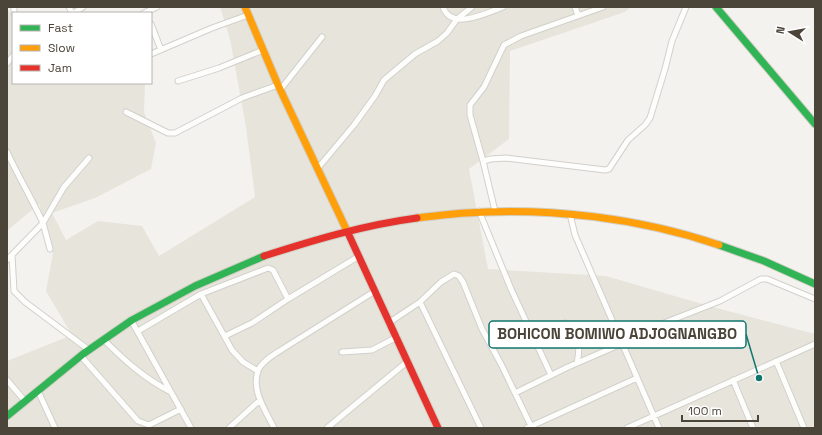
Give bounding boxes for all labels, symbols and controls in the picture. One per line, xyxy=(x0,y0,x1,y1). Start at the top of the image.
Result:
legend xyxy=(12,12,152,84)
north arrow xyxy=(770,12,810,52)
text: Fast xyxy=(48,20,73,36)
text: N xyxy=(773,25,788,35)
text: Slow xyxy=(48,40,75,56)
text: Jam xyxy=(48,60,72,76)
callout: BOHICON BOMIWO ADJOGNANGBO xyxy=(489,321,746,348)
text: BOHICON BOMIWO ADJOGNANGBO xyxy=(497,324,737,343)
scale bar xyxy=(682,397,758,423)
text: 100 m xyxy=(688,403,722,419)

